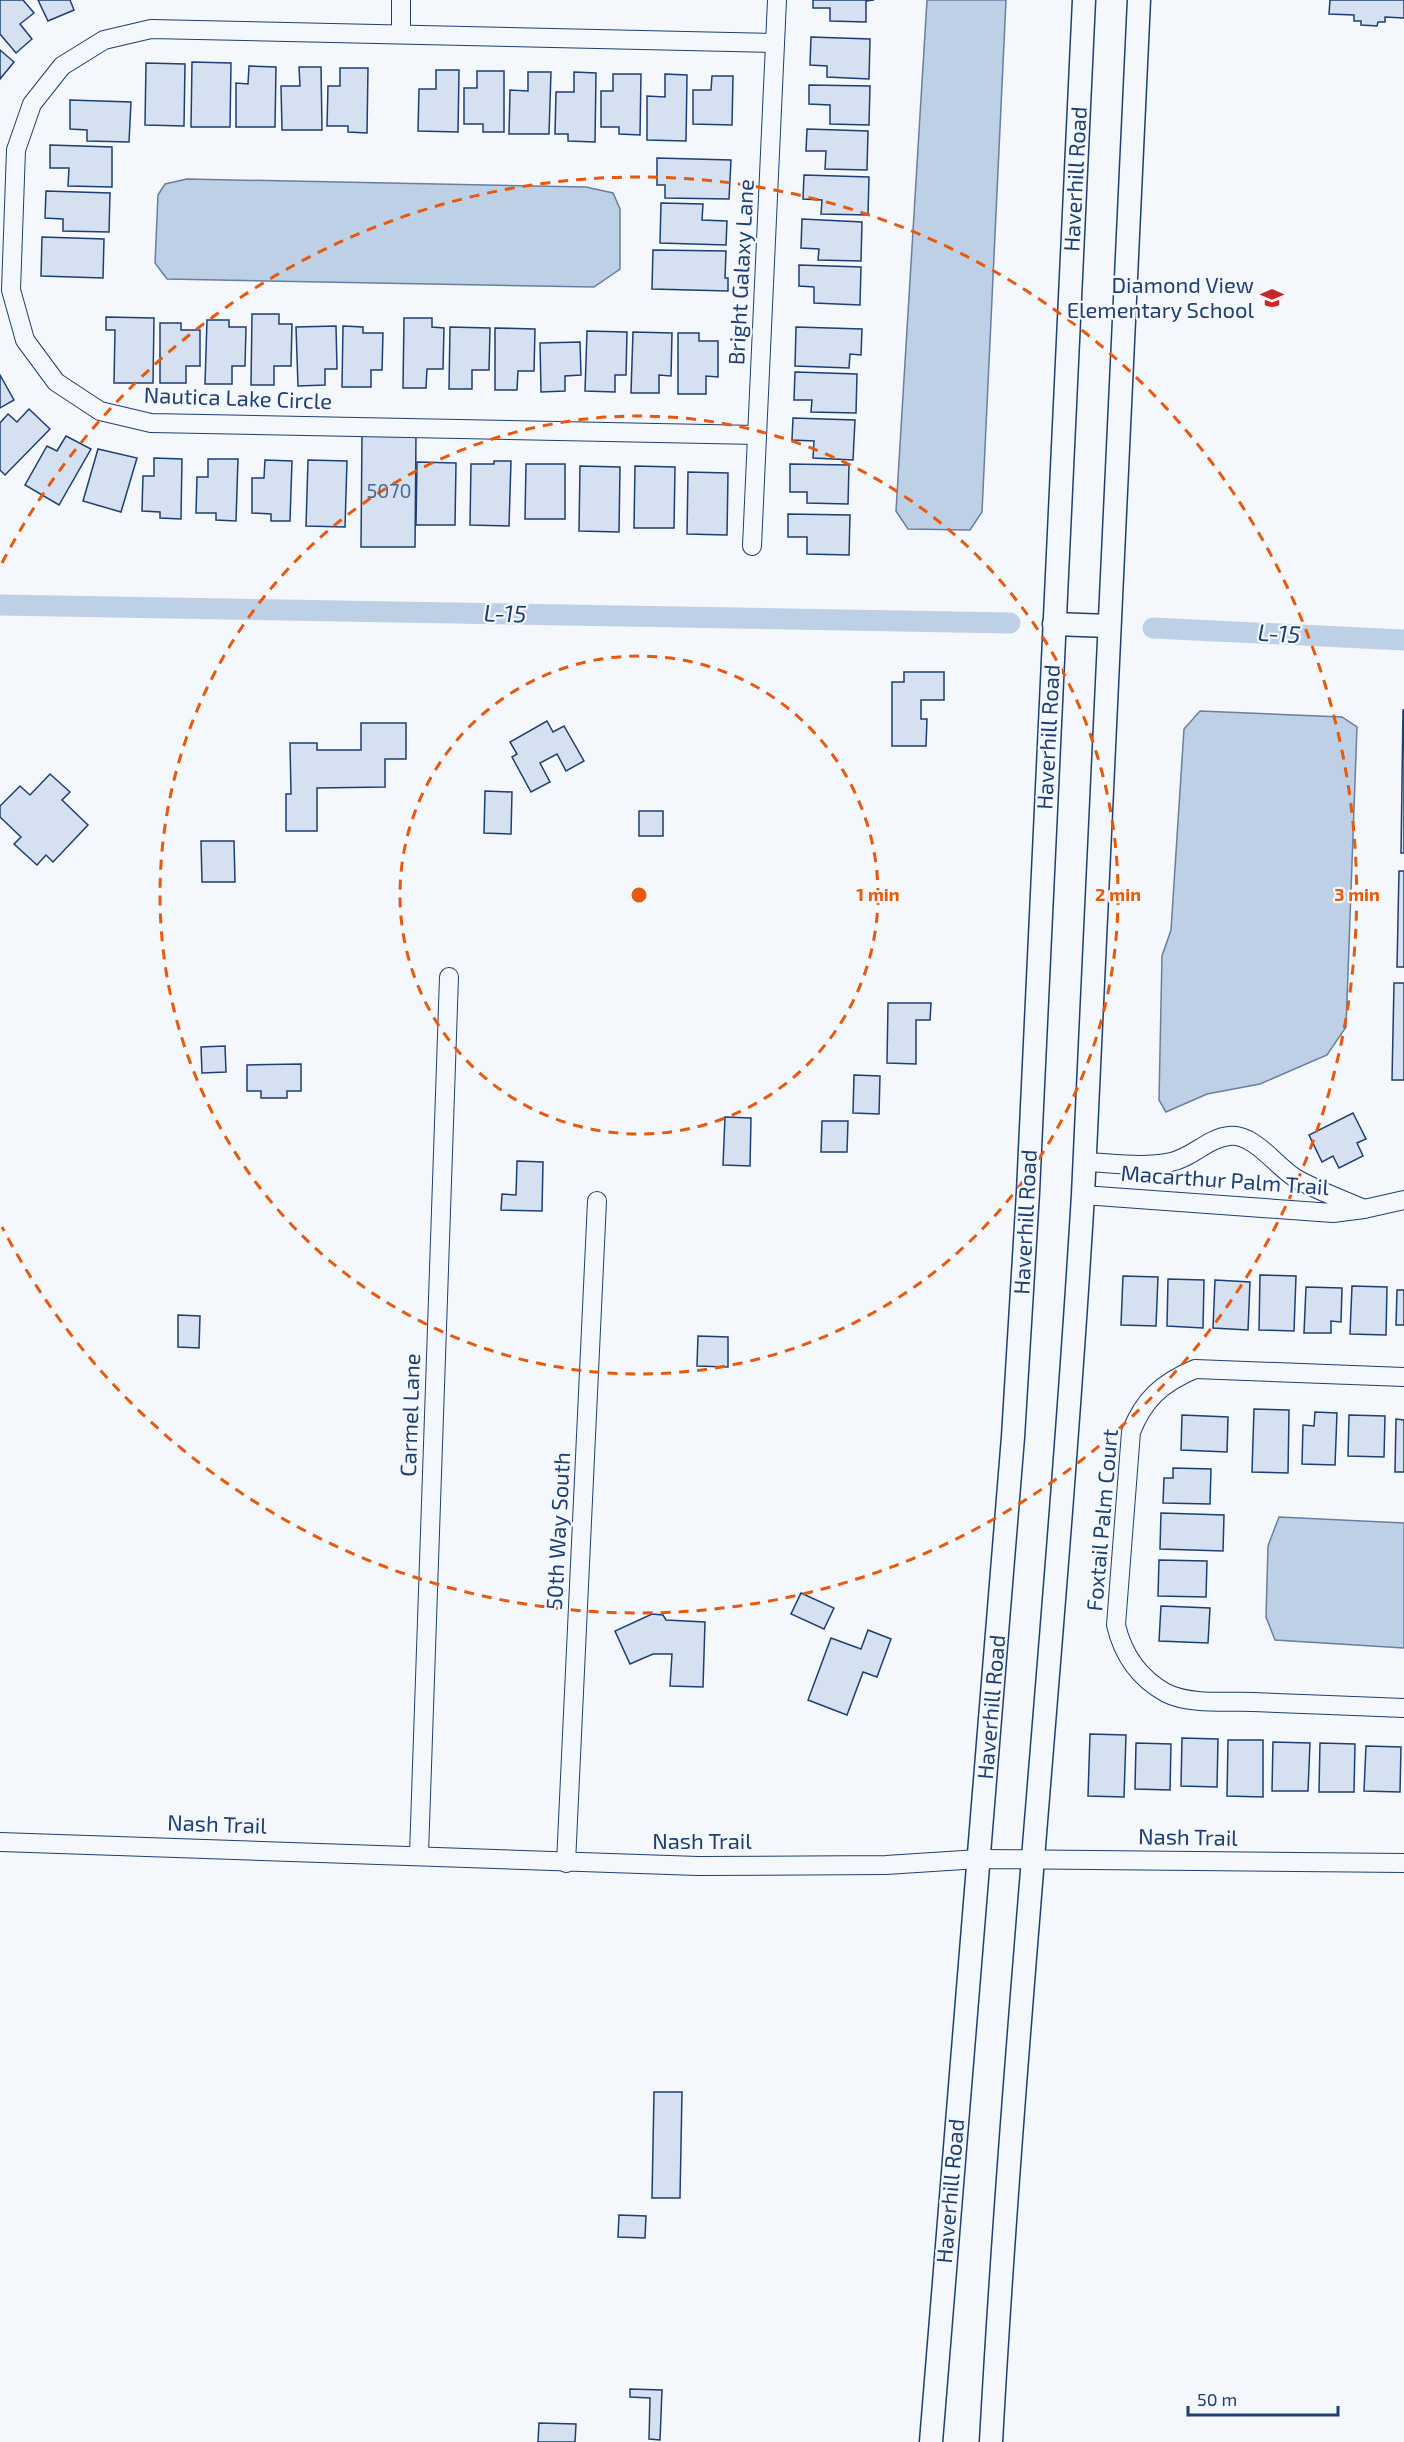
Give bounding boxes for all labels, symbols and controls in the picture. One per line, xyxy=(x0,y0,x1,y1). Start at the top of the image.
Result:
street label: Haverhill Road xyxy=(1057,106,1091,252)
street label: Bright Galaxy Lane xyxy=(722,178,758,366)
place label: Diamond View Elementary School xyxy=(1067,271,1254,322)
school or university icon: Diamond View Elementary School xyxy=(1259,285,1285,311)
street label: Nautica Lake Circle xyxy=(143,381,333,413)
house number: 5070 xyxy=(366,478,412,502)
water label: L-15 xyxy=(483,598,527,627)
water label: L-15 xyxy=(1257,617,1301,648)
street label: Haverhill Road xyxy=(1030,664,1064,810)
text: 1 min xyxy=(856,883,900,905)
text: 2 min xyxy=(1095,883,1141,905)
text: 3 min xyxy=(1334,883,1380,905)
centre of rings xyxy=(629,885,649,905)
street label: Haverhill Road xyxy=(1007,1149,1041,1295)
street label: Macarthur Palm Trail xyxy=(1120,1159,1331,1199)
street label: Carmel Lane xyxy=(394,1353,424,1477)
street label: Foxtail Palm Court xyxy=(1080,1428,1122,1612)
street label: 50th Way South xyxy=(540,1451,574,1611)
street label: Haverhill Road xyxy=(971,1633,1009,1780)
street label: Nash Trail xyxy=(167,1808,268,1838)
street label: Nash Trail xyxy=(1138,1822,1238,1850)
street label: Nash Trail xyxy=(652,1827,752,1853)
street label: Haverhill Road xyxy=(930,2117,968,2264)
scale bar xyxy=(1188,2379,1338,2417)
text: 50 m xyxy=(1197,2388,1237,2410)

